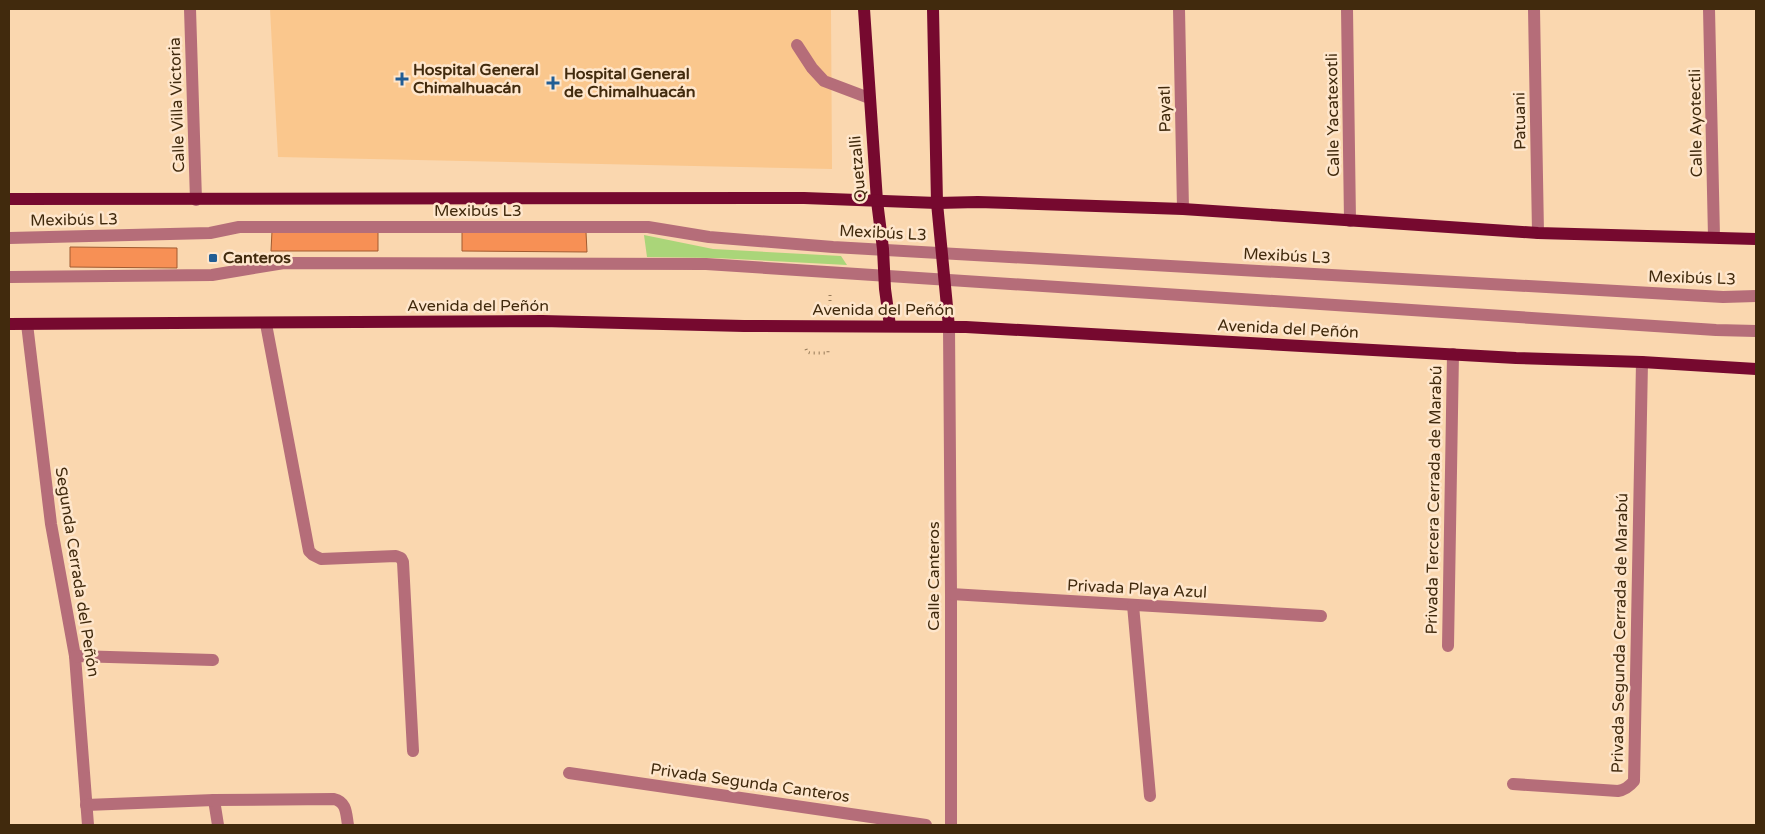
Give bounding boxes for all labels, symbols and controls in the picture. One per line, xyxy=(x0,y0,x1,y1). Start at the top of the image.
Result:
street label: Calle Villa Victoria xyxy=(165,37,189,173)
street label: Calle Yacatexotli xyxy=(1322,53,1344,177)
place label: Hospital General Chimalhuacán xyxy=(413,60,539,98)
place label: Hospital General de Chimalhuacán xyxy=(564,64,696,102)
street label: Calle Ayotectli xyxy=(1685,69,1707,177)
marker: Hospital General Chimalhuacán xyxy=(395,72,409,86)
marker: Hospital General de Chimalhuacán xyxy=(546,76,560,90)
street label: Payatl xyxy=(1155,86,1175,132)
street label: Patuani xyxy=(1509,92,1531,150)
street label: Quetzalli xyxy=(845,135,871,203)
street label: Mexibús L3 xyxy=(434,201,522,221)
street label: Mexibús L3 xyxy=(30,209,118,231)
street label: Mexibús L3 xyxy=(839,221,927,245)
street label: Mexibús L3 xyxy=(1243,244,1331,268)
place label: Canteros xyxy=(223,248,291,268)
marker: Canteros xyxy=(207,252,219,264)
street label: Mexibús L3 xyxy=(1648,266,1736,290)
street label: Avenida del Peñón xyxy=(407,296,549,316)
street label: Avenida del Peñón xyxy=(812,300,954,320)
street label: Avenida del Peñón xyxy=(1217,315,1359,343)
street label: Privada Tercera Cerrada de Marabú xyxy=(1422,365,1446,635)
street label: Segunda Cerrada del Peñón xyxy=(51,466,103,678)
street label: Privada Segunda Cerrada de Marabú xyxy=(1608,493,1632,773)
street label: Calle Canteros xyxy=(924,521,944,631)
street label: Privada Playa Azul xyxy=(1067,575,1207,603)
street label: Privada Segunda Canteros xyxy=(649,759,851,807)

